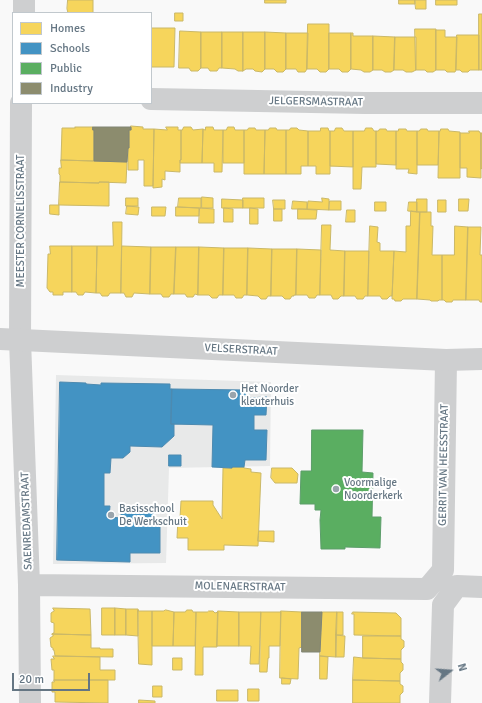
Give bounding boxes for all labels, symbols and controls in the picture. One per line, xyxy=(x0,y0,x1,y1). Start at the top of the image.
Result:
legend xyxy=(12,12,152,104)
text: Homes xyxy=(50,21,85,36)
text: Schools xyxy=(50,41,90,56)
text: Public xyxy=(50,61,82,76)
text: Industry xyxy=(50,81,93,96)
street label: JELGERSMASTRAAT xyxy=(269,95,363,109)
street label: MEESTER CORNELISSTRAAT xyxy=(14,155,28,287)
street label: VELSERSTRAAT xyxy=(204,341,278,359)
place label: Het Noorder kleuterhuis xyxy=(241,382,298,408)
marker: Het Noorder kleuterhuis xyxy=(228,390,238,400)
street label: GERRIT VAN HEESSTRAAT xyxy=(436,404,452,526)
street label: SAENREDAMSTRAAT xyxy=(19,472,35,570)
place label: Voormalige Noorderkerk xyxy=(344,476,403,502)
marker: Voormalige Noorderkerk xyxy=(331,484,341,494)
place label: Basisschool De Werkschuit xyxy=(119,502,187,528)
marker: Basisschool De Werkschuit xyxy=(106,510,116,520)
street label: MOLENAERSTRAAT xyxy=(194,580,286,594)
north arrow xyxy=(430,651,470,691)
text: N xyxy=(455,662,469,673)
scale bar xyxy=(14,665,92,691)
text: 20 m xyxy=(19,672,44,687)

